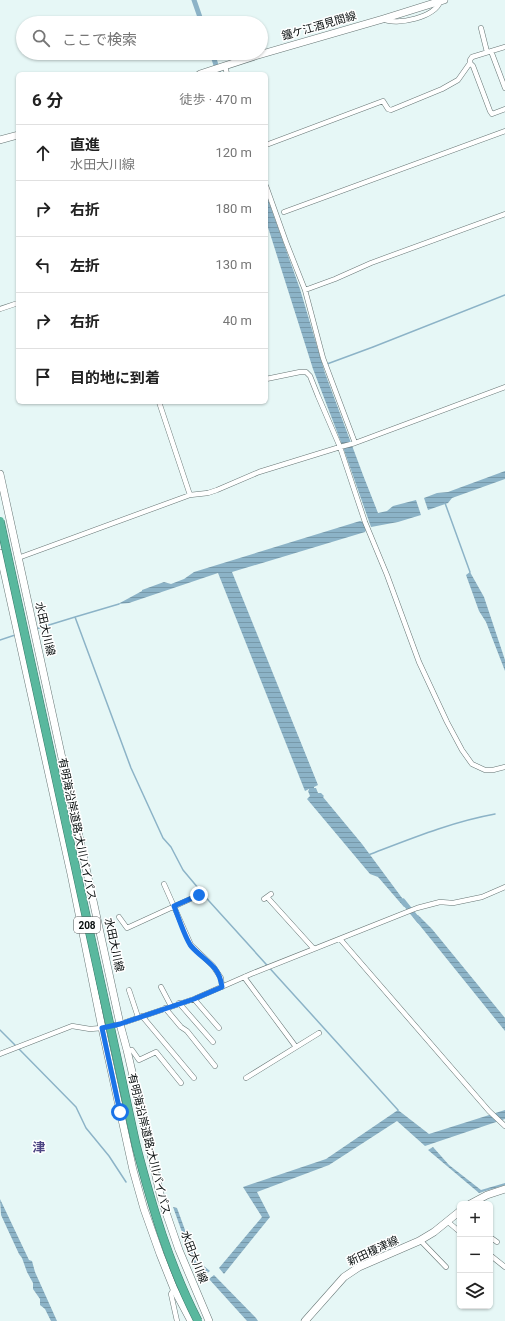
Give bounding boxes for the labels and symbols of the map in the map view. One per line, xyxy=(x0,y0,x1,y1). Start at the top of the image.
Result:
street label: 鐘ケ江酒見間線 xyxy=(280,9,358,43)
street label: 水田大川線 xyxy=(32,601,58,657)
street label: 有明海沿岸道路;大川バイパス xyxy=(56,757,98,901)
route end xyxy=(190,886,208,904)
road number: 208 xyxy=(74,917,100,933)
street label: 水田大川線 xyxy=(102,917,126,973)
street label: 有明海沿岸道路;大川バイパス xyxy=(125,1072,173,1216)
route start xyxy=(111,1103,129,1121)
district label: 津 xyxy=(32,1140,46,1155)
street label: 水田大川線 xyxy=(178,1229,210,1285)
street label: 新田榎津線 xyxy=(345,1233,401,1269)

